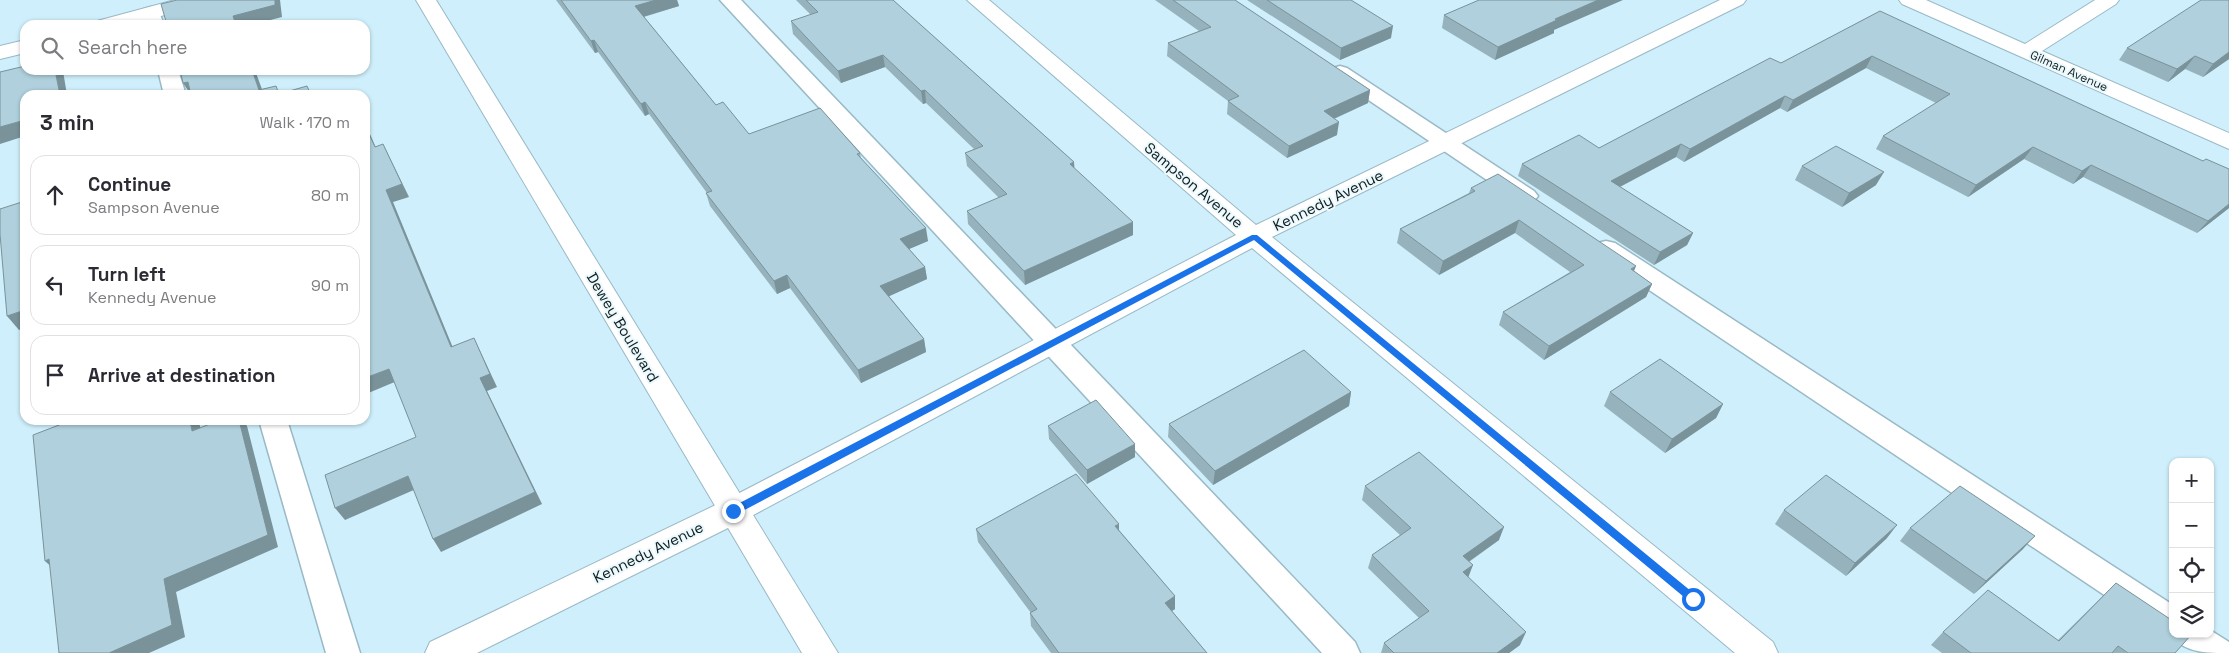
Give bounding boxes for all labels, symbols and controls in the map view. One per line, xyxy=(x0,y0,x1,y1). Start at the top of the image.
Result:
search box xyxy=(20,20,370,75)
icon: search xyxy=(38,34,66,62)
text: Search here xyxy=(78,35,188,60)
street label: Gilman Avenue xyxy=(2028,47,2110,95)
text: 3 min xyxy=(40,109,95,136)
text: Walk · 170 m xyxy=(260,112,350,133)
street label: Sampson Avenue xyxy=(1141,138,1247,232)
street label: Kennedy Avenue xyxy=(1270,165,1386,235)
text: Continue xyxy=(88,172,171,197)
icon: ahead xyxy=(41,181,69,209)
text: 80 m xyxy=(311,185,349,206)
text: Sampson Avenue xyxy=(88,197,220,218)
text: Turn left xyxy=(88,262,166,287)
street label: Dewey Boulevard xyxy=(583,269,663,385)
icon: left xyxy=(41,271,69,299)
text: 90 m xyxy=(311,275,349,296)
text: Kennedy Avenue xyxy=(88,287,217,308)
icon: arrive xyxy=(41,361,69,389)
text: Arrive at destination xyxy=(88,363,276,388)
map controls xyxy=(2169,458,2214,638)
button: + xyxy=(2169,458,2214,503)
route end xyxy=(722,500,745,523)
button: − xyxy=(2169,503,2214,548)
street label: Kennedy Avenue xyxy=(590,517,706,587)
button: locate xyxy=(2169,548,2214,593)
route start xyxy=(1682,588,1705,611)
button: layers xyxy=(2169,593,2214,638)

